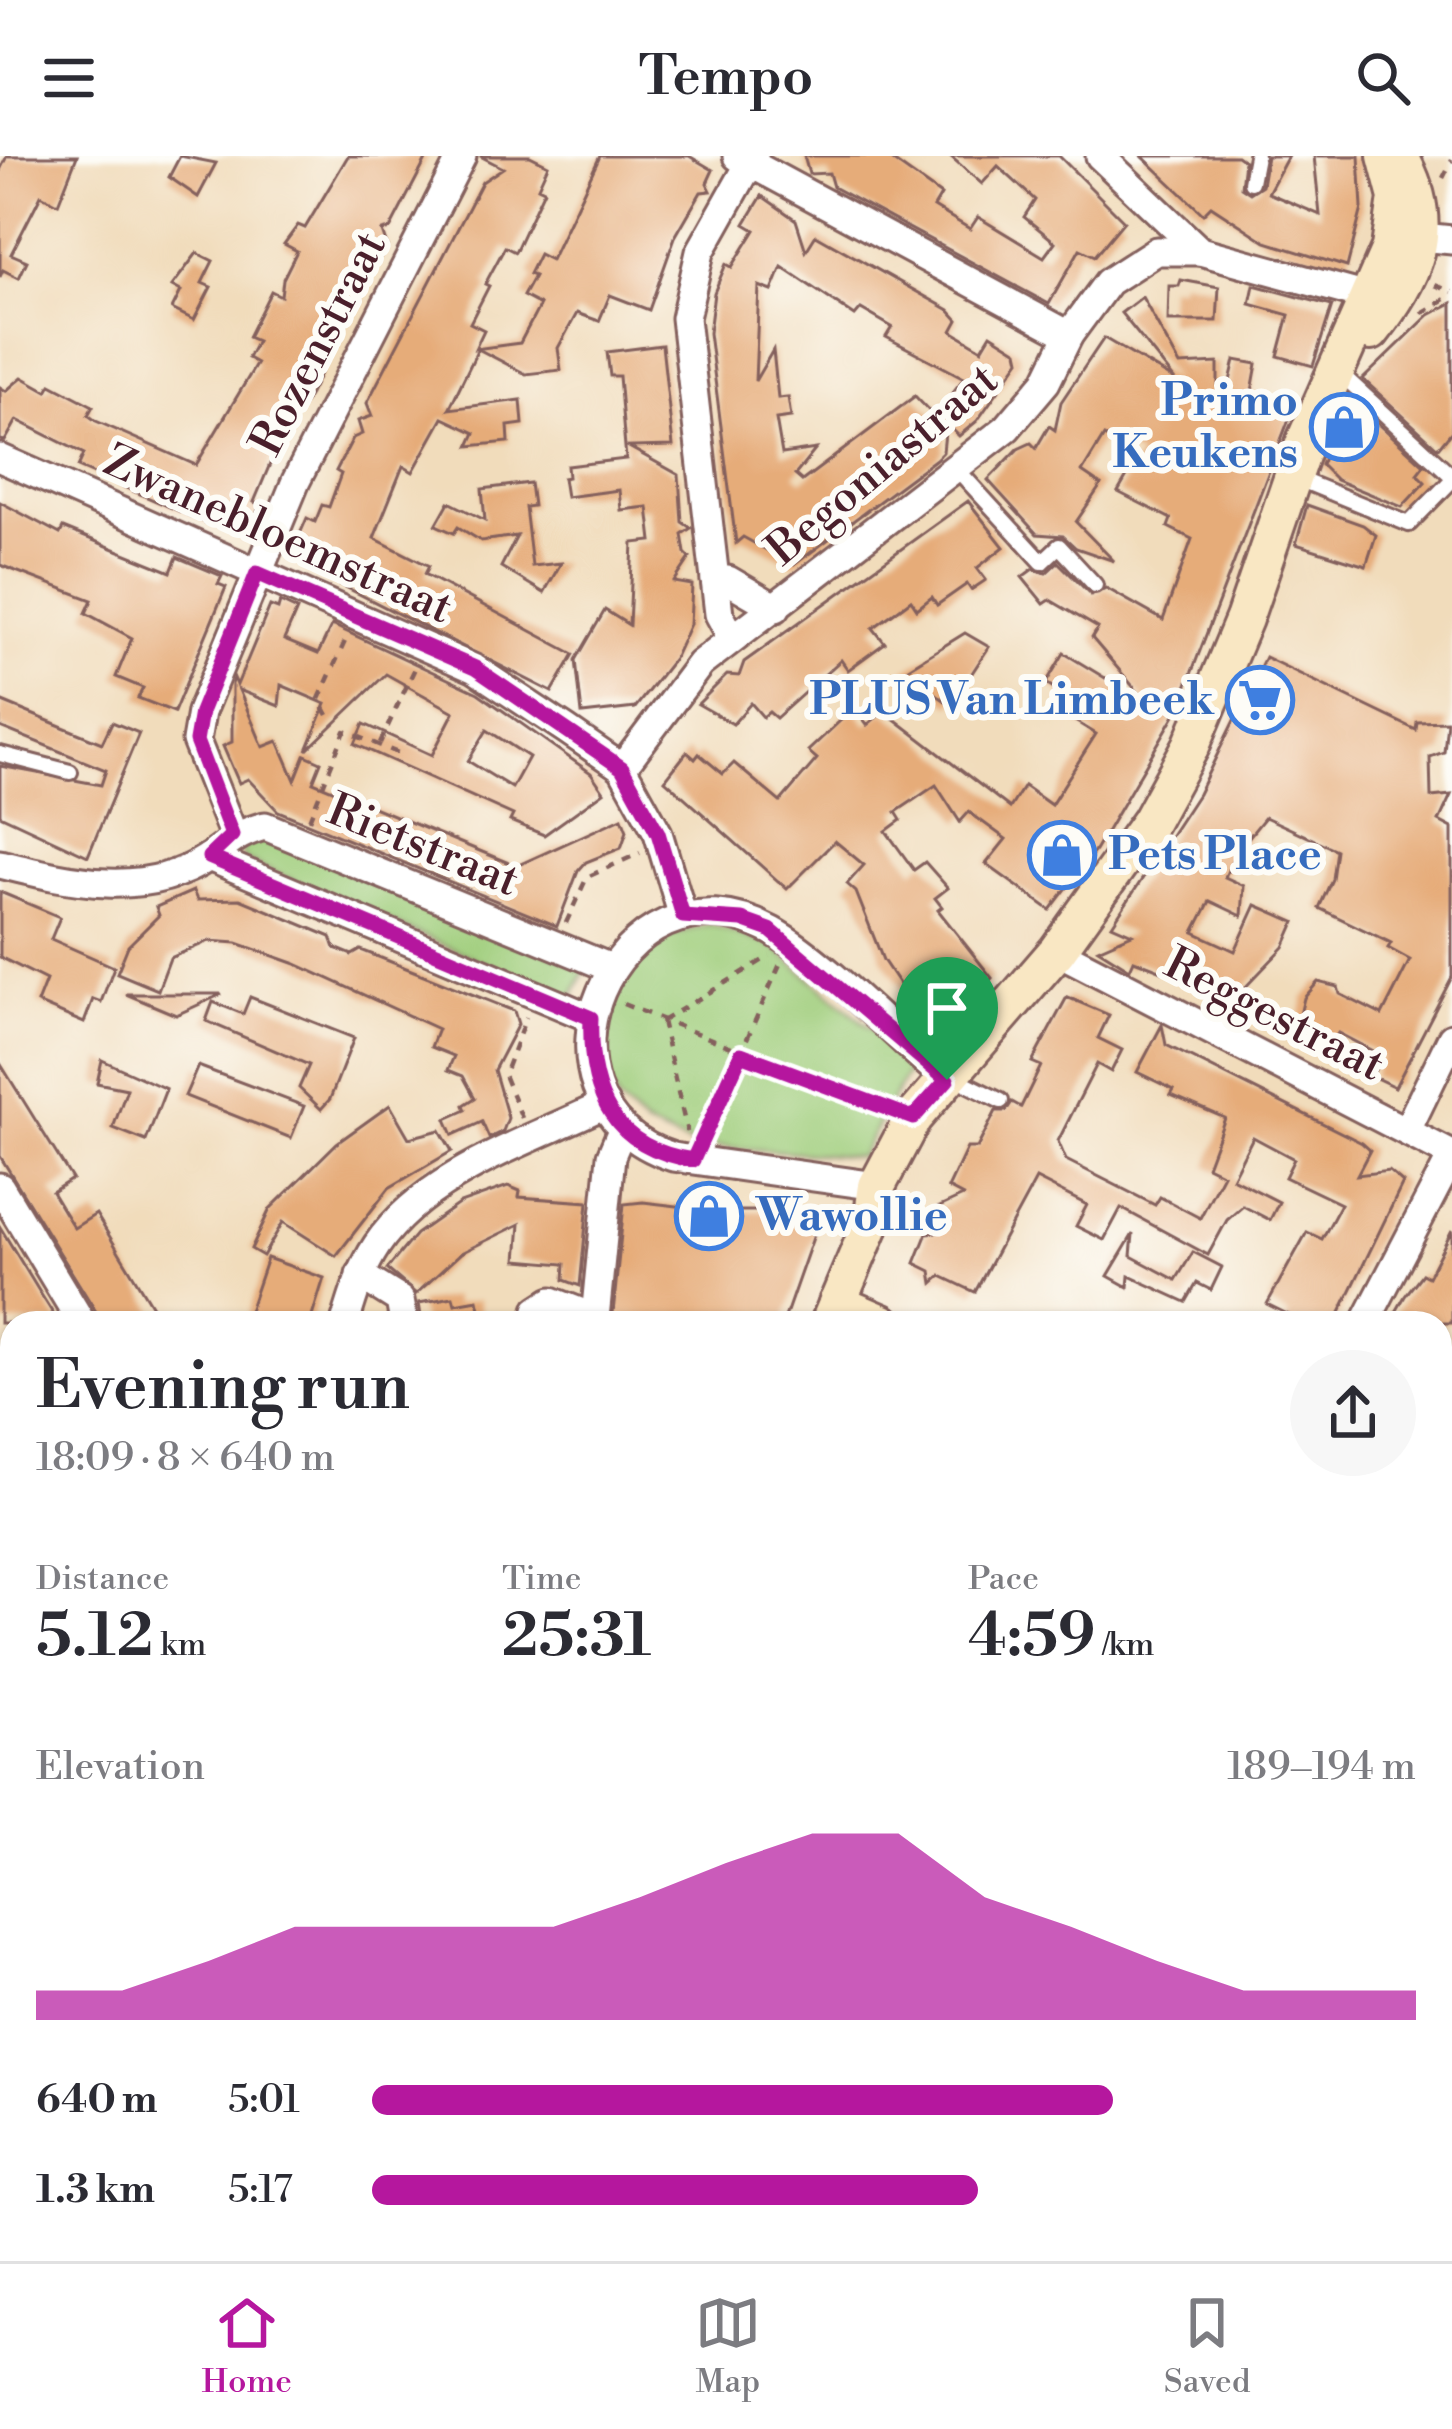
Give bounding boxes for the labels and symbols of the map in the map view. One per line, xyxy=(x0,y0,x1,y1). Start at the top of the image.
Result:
street label: Rozenstraat xyxy=(238,222,400,466)
street label: Begoniastraat xyxy=(755,352,1010,579)
place label: Primo Keukens xyxy=(1112,373,1298,482)
shop icon: Primo Keukens xyxy=(1309,392,1379,462)
street label: Zwanebloemstraat xyxy=(95,433,461,637)
supermarket icon: PLUS Van Limbeek xyxy=(1225,665,1295,735)
place label: PLUS Van Limbeek xyxy=(809,672,1215,729)
street label: Rietstraat xyxy=(319,782,527,910)
shop icon: Pets Place xyxy=(1027,820,1097,890)
place label: Pets Place xyxy=(1108,827,1322,884)
street label: Reggestraat xyxy=(1155,935,1393,1095)
pin xyxy=(896,957,998,1080)
shop icon: Wawollie xyxy=(674,1181,744,1251)
place label: Wawollie xyxy=(755,1188,948,1245)

